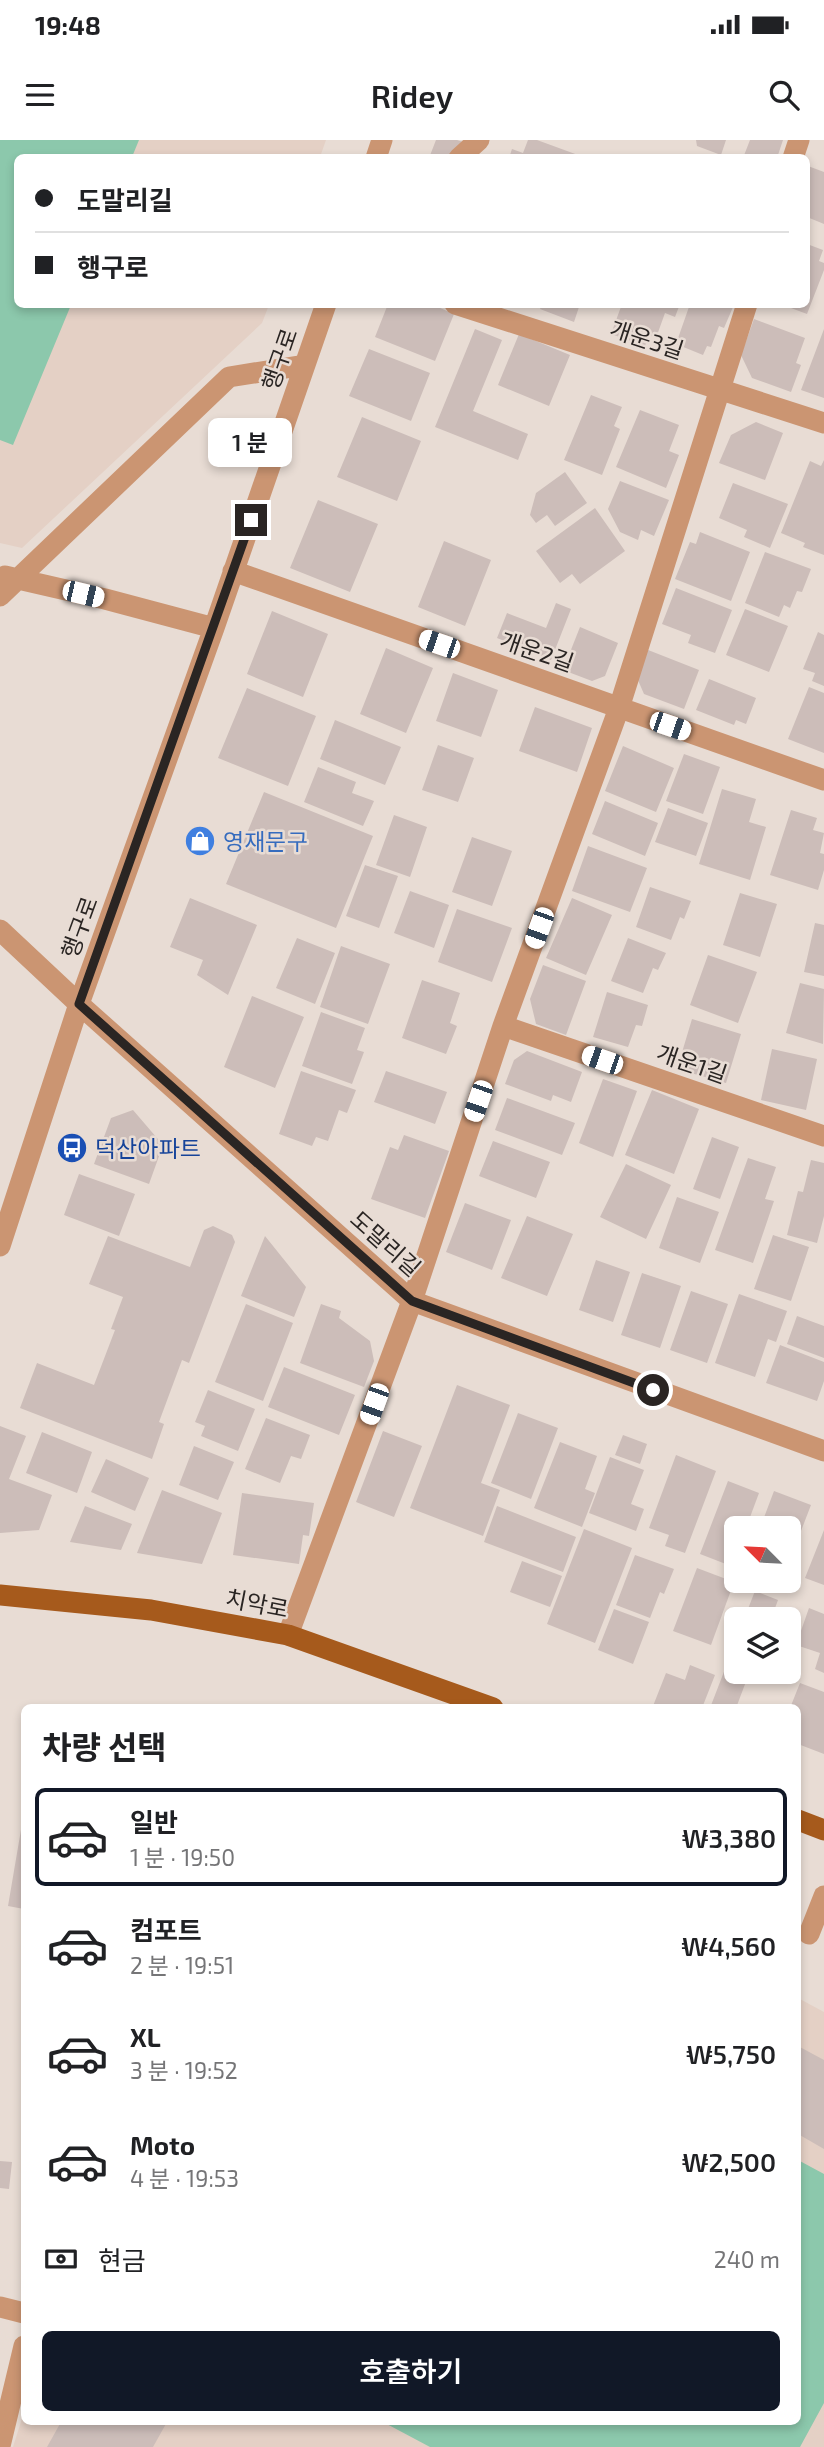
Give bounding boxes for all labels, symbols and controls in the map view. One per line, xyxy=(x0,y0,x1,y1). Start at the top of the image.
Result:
text: 19:48 xyxy=(35,9,101,40)
icon: menu xyxy=(21,76,59,114)
text: Ridey xyxy=(371,76,453,114)
icon: search xyxy=(765,76,803,114)
text: 도말리길 xyxy=(77,184,173,215)
text: 행구로 xyxy=(77,251,149,282)
street label: 개운3길 xyxy=(606,314,688,364)
street label: 행구로 xyxy=(255,324,303,394)
callout: 1 분 xyxy=(209,418,293,468)
text: 1 분 xyxy=(232,428,268,456)
route end xyxy=(235,504,267,536)
car xyxy=(61,579,106,609)
street label: 개운2길 xyxy=(496,625,578,677)
car xyxy=(416,627,463,661)
car xyxy=(647,709,694,743)
shop icon: 영재문구 xyxy=(183,824,217,858)
place label: 영재문구 xyxy=(223,827,308,855)
street label: 행구로 xyxy=(55,892,103,962)
car xyxy=(522,905,557,951)
street label: 개운1길 xyxy=(653,1038,731,1088)
car xyxy=(579,1043,626,1077)
car xyxy=(462,1078,495,1124)
bus stop icon: 덕산아파트 xyxy=(55,1131,89,1165)
place label: 덕산아파트 xyxy=(95,1134,201,1162)
street label: 도말리길 xyxy=(345,1204,427,1282)
route start xyxy=(637,1374,669,1406)
car xyxy=(357,1381,392,1427)
north arrow xyxy=(724,1516,802,1592)
map controls xyxy=(724,1516,801,1684)
street label: 치악로 xyxy=(223,1583,291,1623)
button: layers xyxy=(724,1607,801,1684)
text: 차량 선택 xyxy=(42,1727,167,1765)
icon: car xyxy=(46,1806,109,1869)
text: 일반 xyxy=(130,1806,178,1837)
text: ₩3,380 xyxy=(682,1822,776,1853)
text: 1 분 · 19:50 xyxy=(130,1843,235,1871)
icon: car xyxy=(46,1914,109,1977)
text: 컴포트 xyxy=(130,1914,202,1945)
text: ₩4,560 xyxy=(681,1930,776,1961)
text: 2 분 · 19:51 xyxy=(130,1951,234,1979)
text: XL xyxy=(130,2021,161,2052)
icon: car xyxy=(46,2022,109,2085)
text: ₩5,750 xyxy=(686,2038,776,2069)
text: 3 분 · 19:52 xyxy=(130,2056,238,2084)
text: Moto xyxy=(130,2129,195,2160)
icon: car xyxy=(46,2130,109,2193)
text: ₩2,500 xyxy=(682,2146,776,2177)
text: 4 분 · 19:53 xyxy=(130,2164,239,2192)
icon: cash xyxy=(42,2240,80,2278)
text: 현금 xyxy=(98,2244,146,2275)
text: 240 m xyxy=(714,2245,780,2273)
button: 호출하기 xyxy=(42,2331,780,2411)

